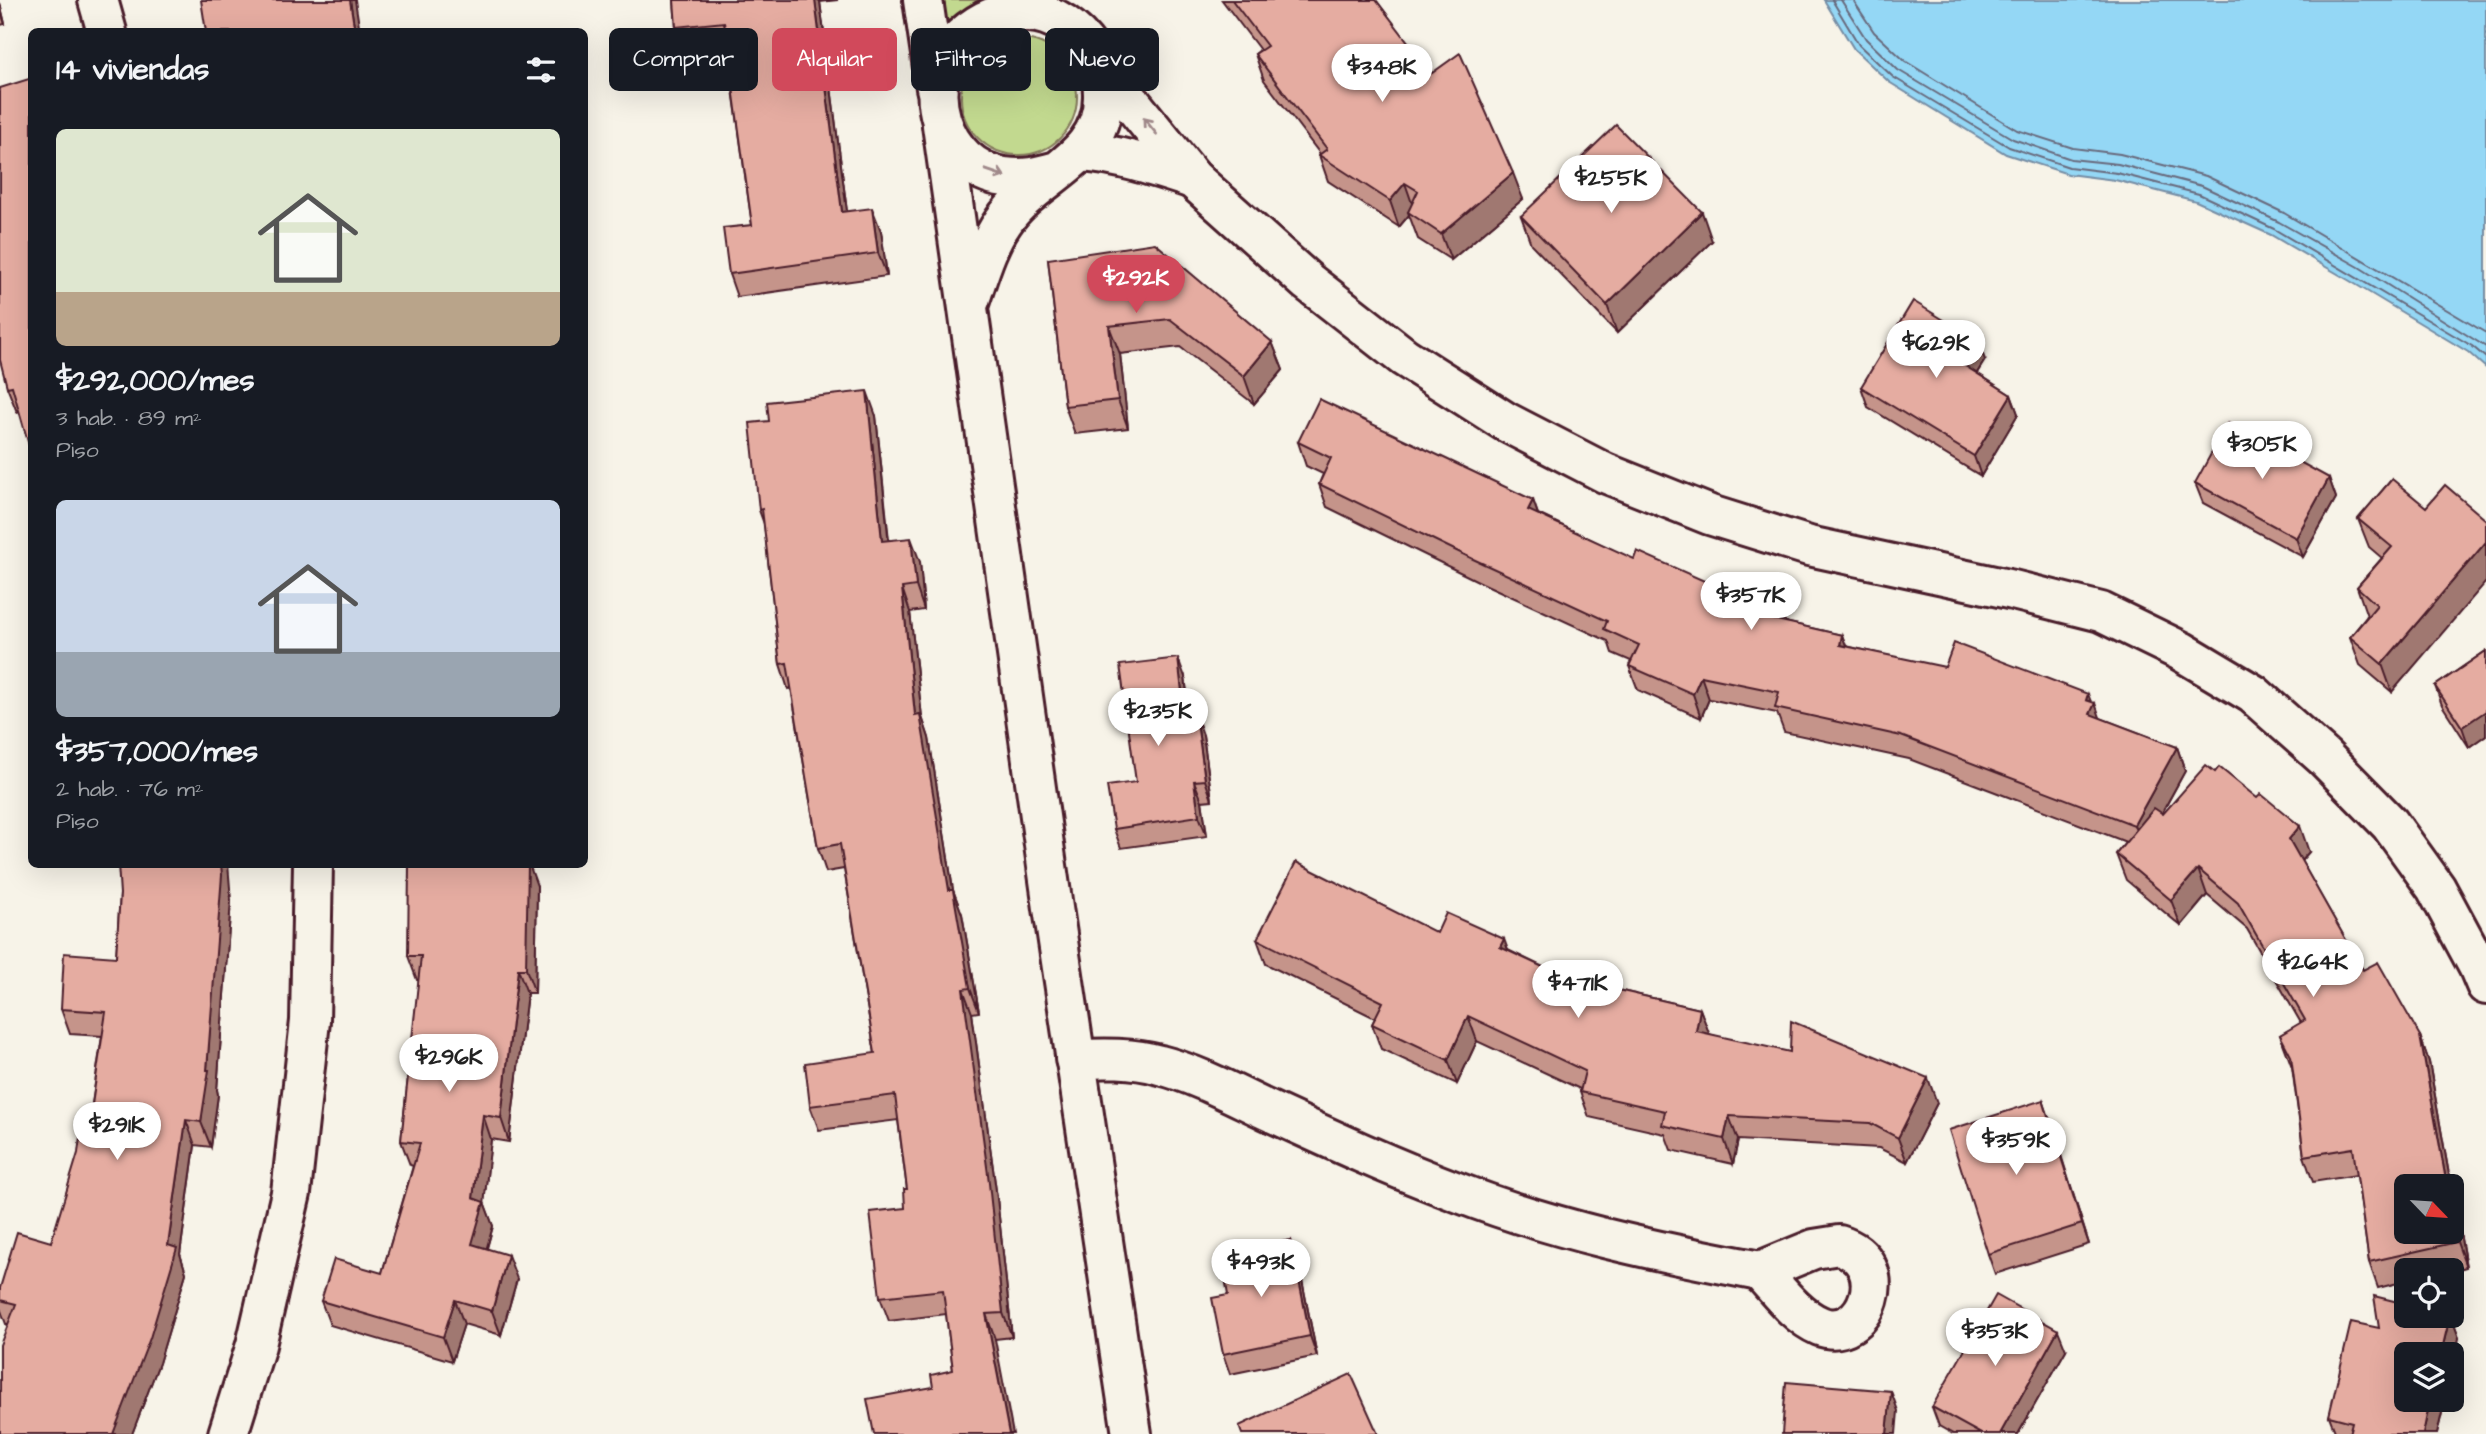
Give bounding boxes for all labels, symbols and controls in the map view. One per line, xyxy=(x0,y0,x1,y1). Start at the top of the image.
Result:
chip: Comprar xyxy=(609,28,758,91)
chip: Alquilar xyxy=(772,28,897,91)
chip: Filtros xyxy=(911,28,1031,91)
chip: Nuevo xyxy=(1045,28,1159,91)
pin: $348K xyxy=(1333,44,1431,104)
text: 14 viviendas xyxy=(56,49,209,91)
icon: filters xyxy=(522,51,560,89)
text: $348K xyxy=(1348,51,1417,83)
one-way arrow xyxy=(1143,117,1158,136)
pin: $255K xyxy=(1562,156,1660,215)
text: $255K xyxy=(1575,162,1647,194)
one-way arrow xyxy=(983,168,1005,180)
icon: home xyxy=(245,175,371,301)
pin: $292K xyxy=(1087,256,1185,315)
text: $292K xyxy=(1103,262,1169,294)
pin: $629K xyxy=(1887,320,1985,380)
text: $629K xyxy=(1902,327,1970,359)
text: $292,000/mes xyxy=(56,360,255,402)
text: 3 hab. · 89 m² xyxy=(56,402,202,434)
pin: $305K xyxy=(2213,421,2311,481)
text: $305K xyxy=(2227,428,2297,460)
text: Piso xyxy=(56,434,99,466)
icon: home xyxy=(245,546,371,672)
pin: $357K xyxy=(1702,572,1800,632)
text: $357K xyxy=(1717,579,1785,611)
pin: $235K xyxy=(1109,688,1207,748)
text: $235K xyxy=(1124,695,1192,727)
text: $357,000/mes xyxy=(56,731,258,773)
text: 2 hab. · 76 m² xyxy=(56,773,204,805)
text: Piso xyxy=(56,805,99,837)
pin: $264K xyxy=(2264,940,2362,999)
text: $264K xyxy=(2278,946,2348,978)
pin: $471K xyxy=(1529,960,1627,1020)
text: $471K xyxy=(1548,967,1608,999)
pin: $296K xyxy=(400,1034,498,1094)
text: $296K xyxy=(415,1041,483,1073)
pin: $291K xyxy=(68,1102,166,1162)
text: $291K xyxy=(89,1109,145,1141)
pin: $359K xyxy=(1967,1118,2065,1177)
text: $359K xyxy=(1982,1124,2050,1156)
north arrow xyxy=(2394,1174,2464,1244)
map controls xyxy=(2394,1174,2464,1412)
pin: $493K xyxy=(1212,1240,1310,1299)
text: $493K xyxy=(1227,1246,1295,1278)
button: locate xyxy=(2394,1258,2464,1328)
pin: $353K xyxy=(1946,1308,2044,1368)
text: $353K xyxy=(1962,1315,2028,1347)
button: layers xyxy=(2394,1342,2464,1412)

